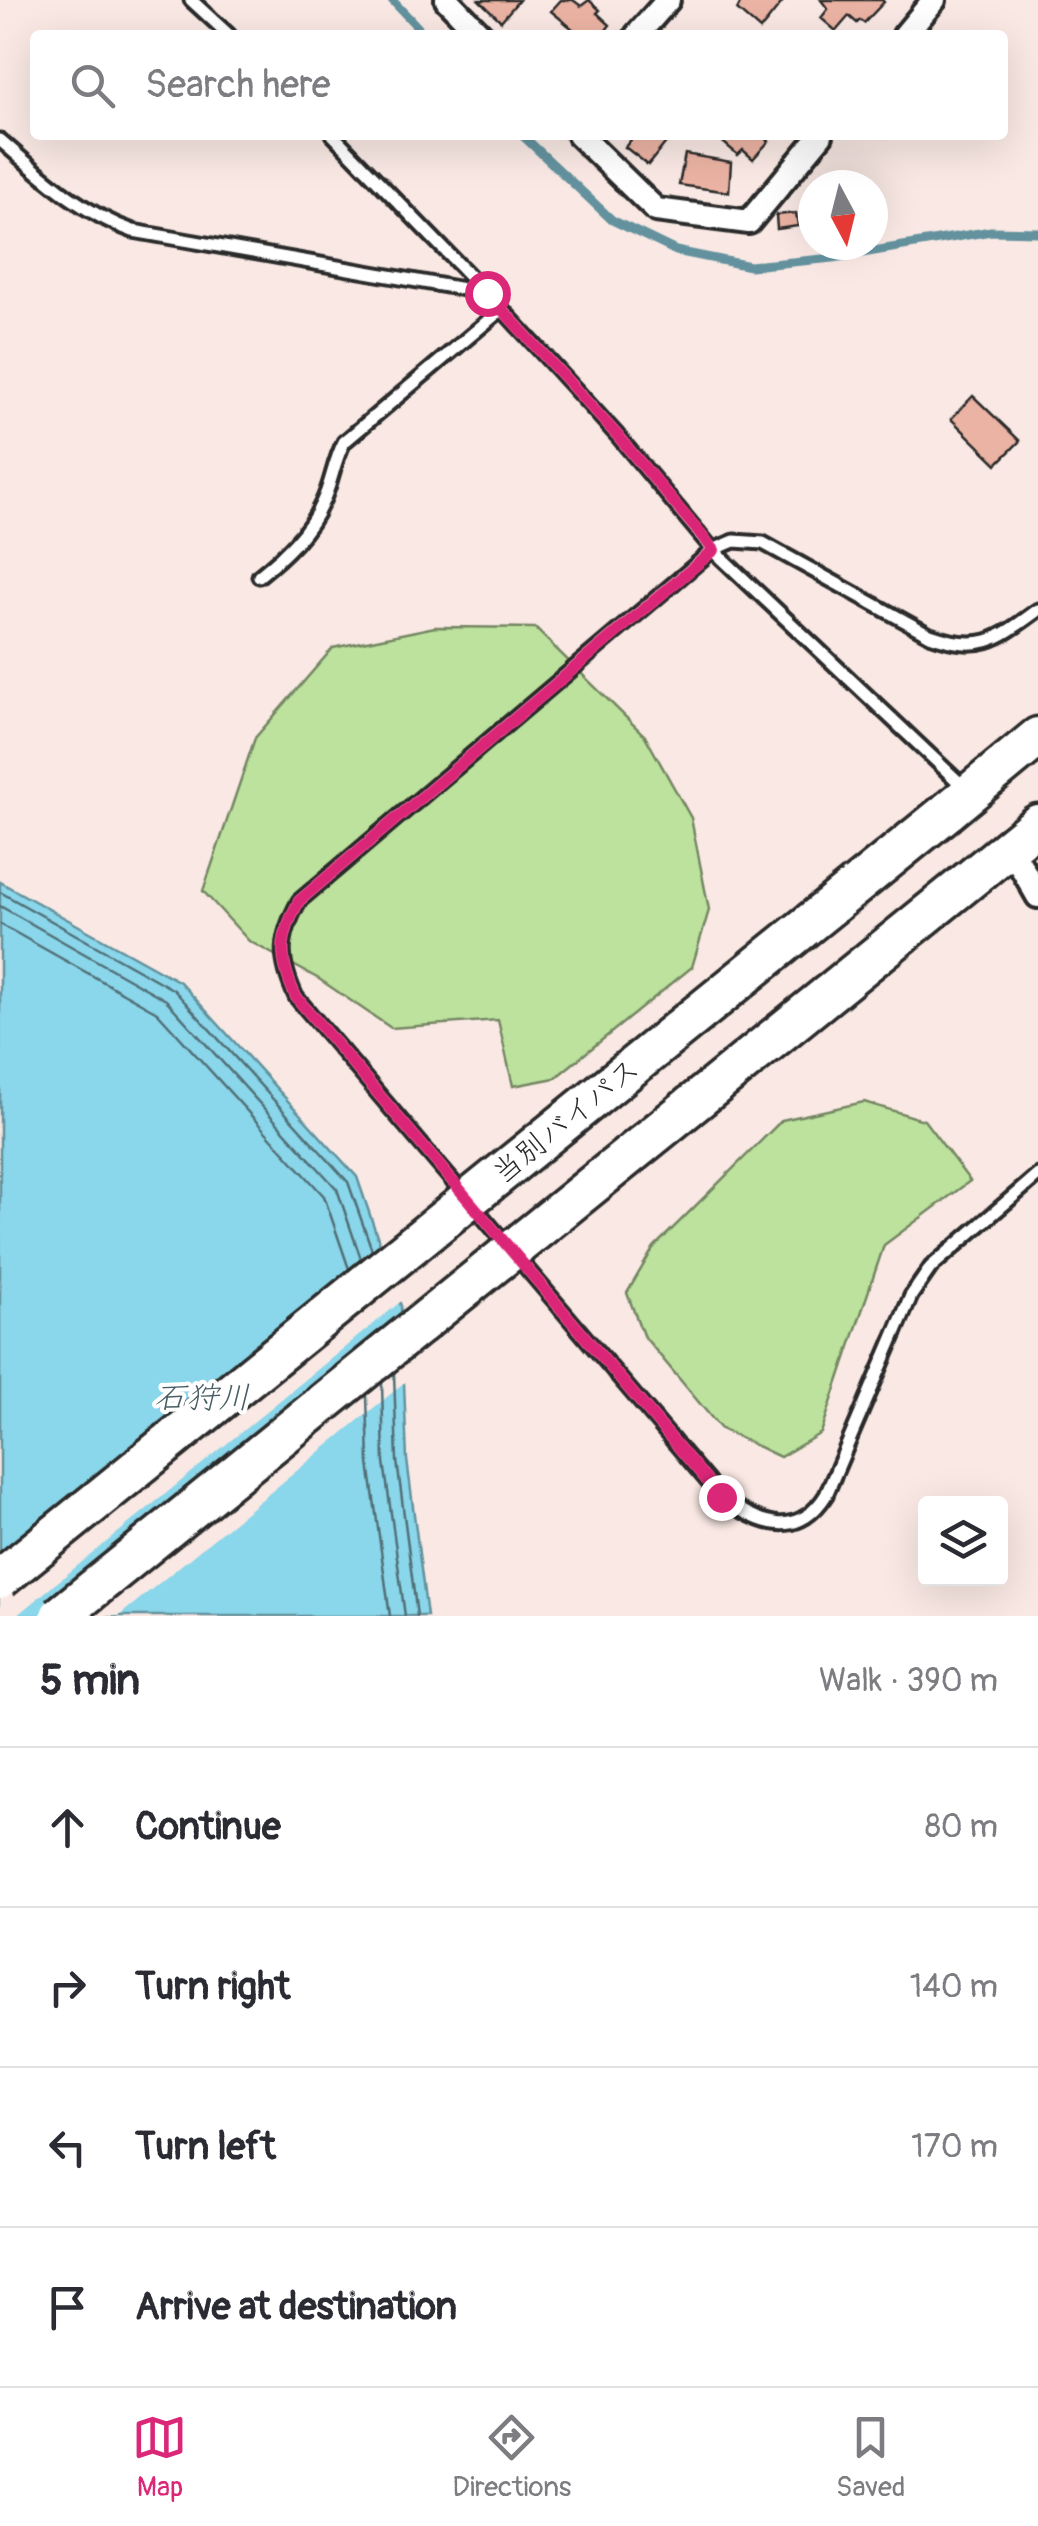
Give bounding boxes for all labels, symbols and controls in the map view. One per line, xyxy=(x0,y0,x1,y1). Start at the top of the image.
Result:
search box xyxy=(30,30,1008,140)
icon: search xyxy=(65,58,120,113)
text: Search here xyxy=(145,61,331,109)
north arrow xyxy=(798,170,888,260)
route start xyxy=(465,271,511,317)
street label: 当別バイパス xyxy=(485,1050,647,1192)
water label: 石狩川 xyxy=(154,1378,250,1418)
route end xyxy=(699,1475,745,1521)
map controls xyxy=(918,1496,1008,1586)
button: layers xyxy=(918,1496,1008,1586)
text: 5 min xyxy=(40,1655,140,1707)
text: Walk · 390 m xyxy=(819,1661,998,1701)
icon: ahead xyxy=(40,1800,95,1855)
text: Continue xyxy=(135,1803,281,1851)
text: 80 m xyxy=(925,1807,998,1847)
icon: right xyxy=(40,1960,95,2015)
text: Turn right xyxy=(135,1963,290,2011)
text: 140 m xyxy=(910,1967,998,2007)
icon: left xyxy=(40,2120,95,2175)
text: Turn left xyxy=(135,2123,276,2171)
text: 170 m xyxy=(911,2127,998,2167)
icon: arrive xyxy=(40,2280,95,2335)
text: Arrive at destination xyxy=(135,2283,457,2331)
tab: Map xyxy=(132,2410,187,2505)
tab: Directions xyxy=(452,2410,571,2505)
tab: Saved xyxy=(836,2410,906,2505)

